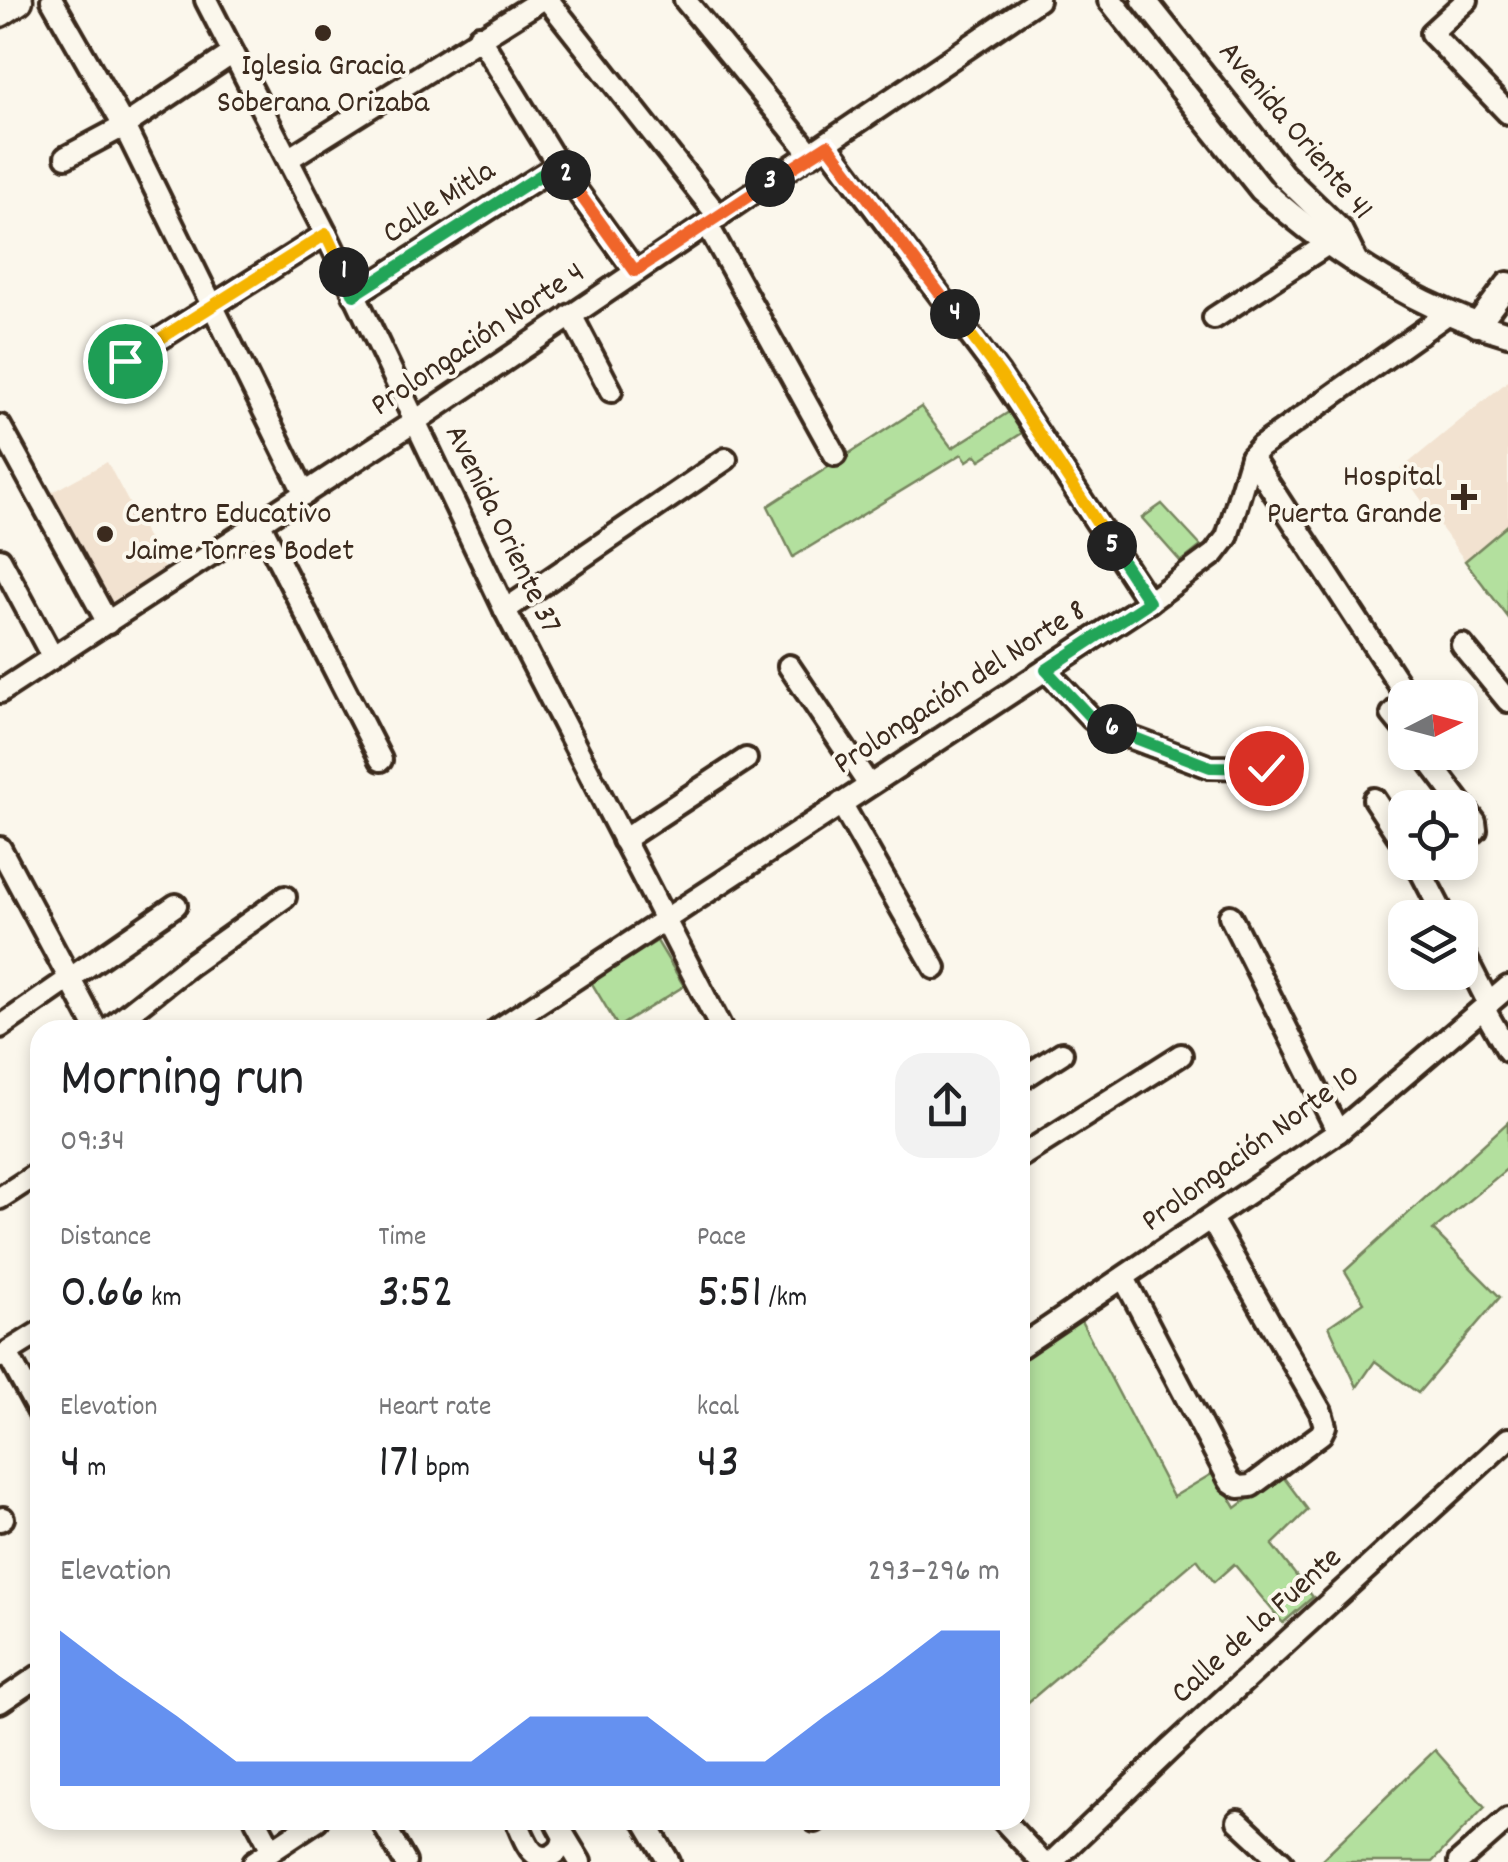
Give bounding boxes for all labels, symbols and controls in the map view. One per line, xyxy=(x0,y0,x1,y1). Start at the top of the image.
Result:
marker: Iglesia Gracia Soberana Orizaba xyxy=(312,22,334,44)
street label: Avenida Oriente 41 xyxy=(1205,32,1383,232)
place label: Iglesia Gracia Soberana Orizaba xyxy=(217,45,430,128)
street label: Calle Mitla xyxy=(374,150,506,258)
pin: 2 xyxy=(541,150,591,200)
text: 2 xyxy=(560,155,572,195)
pin: 3 xyxy=(745,157,795,207)
text: 3 xyxy=(764,162,776,202)
pin: 1 xyxy=(319,247,369,297)
text: 1 xyxy=(341,252,347,292)
street label: Prolongación Norte 4 xyxy=(363,252,595,430)
pin: 4 xyxy=(930,289,980,339)
text: 4 xyxy=(949,294,961,334)
pin xyxy=(83,319,168,404)
icon: arrive xyxy=(98,334,153,389)
street label: Avenida Oriente 37 xyxy=(430,418,572,642)
place label: Hospital Puerta Grande xyxy=(1267,456,1442,539)
marker: Hospital Puerta Grande xyxy=(1451,484,1477,510)
place label: Centro Educativo Jaime Torres Bodet xyxy=(125,493,354,576)
pin: 5 xyxy=(1087,521,1137,571)
marker: Centro Educativo Jaime Torres Bodet xyxy=(94,523,116,545)
text: 5 xyxy=(1106,526,1118,566)
street label: Prolongación del Norte 8 xyxy=(825,590,1097,788)
north arrow xyxy=(1388,680,1478,770)
map controls xyxy=(1388,680,1478,990)
pin: 6 xyxy=(1087,704,1137,754)
text: 6 xyxy=(1105,709,1119,749)
pin xyxy=(1224,726,1309,811)
icon: check xyxy=(1239,741,1294,796)
button: locate xyxy=(1388,790,1478,880)
button: layers xyxy=(1388,900,1478,990)
text: Morning run xyxy=(60,1043,304,1122)
button: share xyxy=(895,1053,1000,1158)
street label: Prolongación Norte 10 xyxy=(1133,1055,1371,1245)
text: 09:34 xyxy=(60,1120,125,1166)
text: Distance xyxy=(60,1219,151,1259)
text: Time xyxy=(378,1219,426,1259)
text: Pace xyxy=(697,1219,746,1259)
text: 0.66 xyxy=(60,1259,145,1331)
text: 3:52 xyxy=(378,1259,454,1331)
text: 5:51 xyxy=(697,1259,762,1331)
text: km xyxy=(145,1280,182,1320)
text: /km xyxy=(762,1280,807,1320)
text: Elevation xyxy=(60,1389,157,1429)
text: Heart rate xyxy=(378,1389,491,1429)
text: kcal xyxy=(697,1389,739,1429)
text: 4 xyxy=(60,1429,81,1501)
text: 171 xyxy=(378,1429,419,1501)
text: 43 xyxy=(697,1429,740,1501)
text: m xyxy=(81,1450,106,1490)
text: bpm xyxy=(419,1450,470,1490)
street label: Calle de la Fuente xyxy=(1162,1537,1354,1717)
text: Elevation xyxy=(60,1550,171,1596)
text: 293–296 m xyxy=(868,1550,1000,1596)

